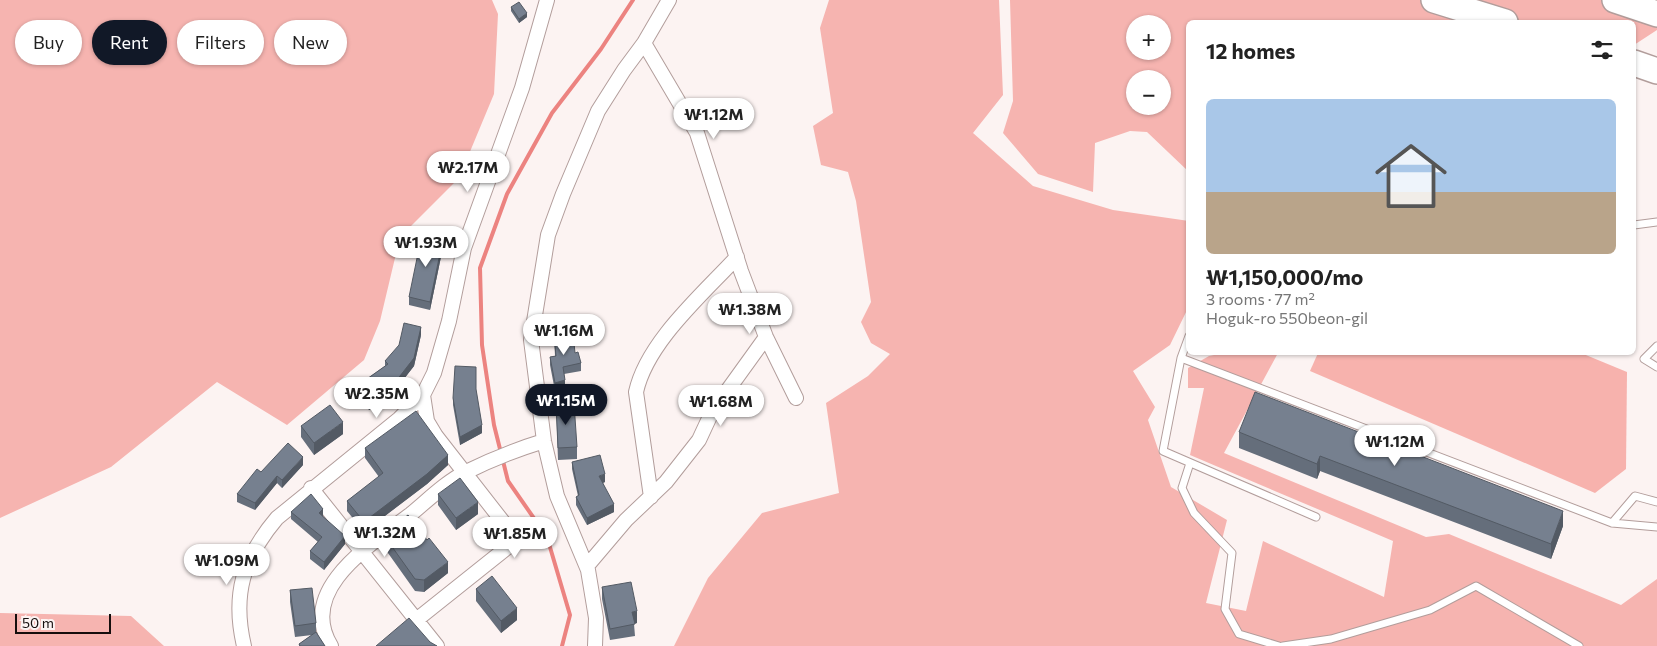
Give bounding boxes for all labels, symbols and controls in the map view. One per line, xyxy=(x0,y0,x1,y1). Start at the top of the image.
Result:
map controls xyxy=(1126,15,1171,115)
button: + xyxy=(1126,15,1171,60)
chip: Buy xyxy=(15,20,82,65)
chip: Rent xyxy=(92,20,167,65)
chip: Filters xyxy=(177,20,264,65)
chip: New xyxy=(274,20,347,65)
icon: filters xyxy=(1588,36,1616,64)
text: 12 homes xyxy=(1206,38,1295,63)
button: − xyxy=(1126,70,1171,115)
pin: ₩1.12M xyxy=(673,98,755,140)
text: ₩1.12M xyxy=(684,104,744,123)
icon: home xyxy=(1366,131,1456,221)
pin: ₩2.17M xyxy=(427,150,509,193)
text: ₩2.17M xyxy=(438,157,498,176)
pin: ₩1.93M xyxy=(385,226,467,268)
text: ₩1.93M xyxy=(395,232,457,251)
text: ₩1,150,000/mo xyxy=(1206,264,1363,289)
text: 3 rooms · 77 m² xyxy=(1206,289,1315,308)
pin: ₩1.38M xyxy=(709,292,791,335)
text: ₩1.38M xyxy=(718,299,782,318)
text: Hoguk-ro 550beon-gil xyxy=(1206,308,1368,327)
pin: ₩1.16M xyxy=(523,314,605,356)
text: ₩1.16M xyxy=(534,320,594,339)
pin: ₩2.35M xyxy=(336,376,418,419)
text: ₩2.35M xyxy=(345,383,409,402)
pin: ₩1.15M xyxy=(525,384,607,426)
pin: ₩1.68M xyxy=(680,384,762,427)
text: ₩1.15M xyxy=(536,390,596,409)
text: ₩1.68M xyxy=(689,391,753,410)
pin: ₩1.12M xyxy=(1354,424,1436,467)
text: ₩1.12M xyxy=(1365,431,1425,450)
pin: ₩1.32M xyxy=(344,516,426,558)
pin: ₩1.85M xyxy=(474,516,556,559)
text: ₩1.32M xyxy=(354,522,416,541)
text: ₩1.85M xyxy=(483,523,547,542)
pin: ₩1.09M xyxy=(186,544,268,586)
text: ₩1.09M xyxy=(195,550,259,569)
scale bar xyxy=(15,611,111,634)
text: 50 m xyxy=(22,614,54,631)

